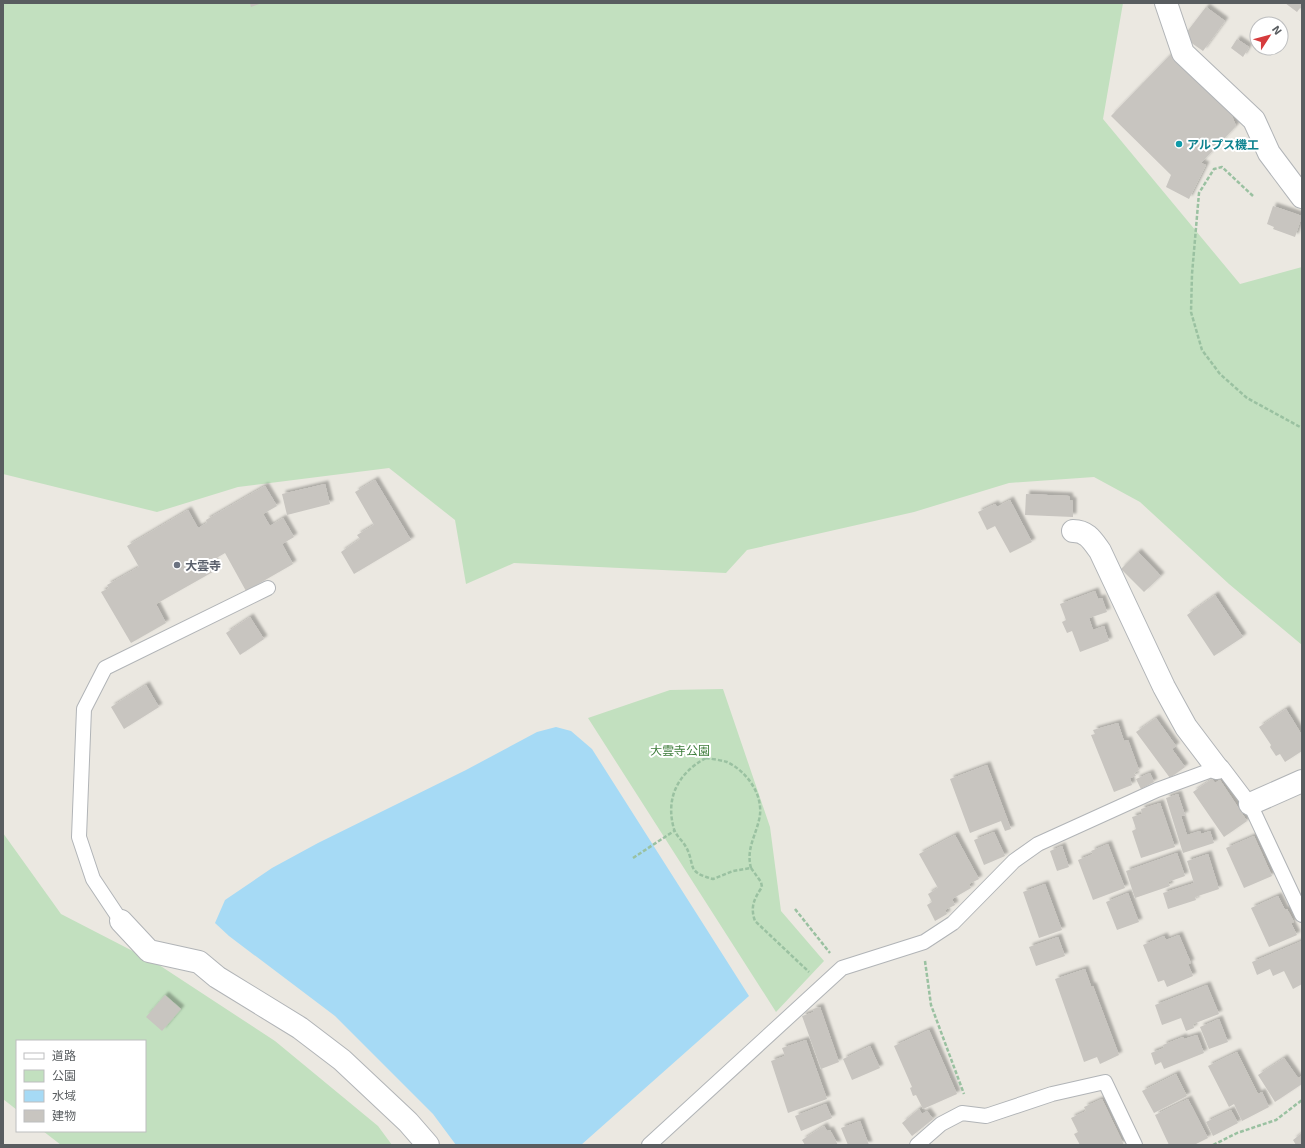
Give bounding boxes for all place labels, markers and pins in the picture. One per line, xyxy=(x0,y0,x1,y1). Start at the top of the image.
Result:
place label: アルプス機工 xyxy=(1187,137,1259,151)
marker: アルプス機工 xyxy=(1174,139,1184,149)
place label: 大雲寺 xyxy=(185,558,221,572)
marker: 大雲寺 xyxy=(172,560,182,570)

